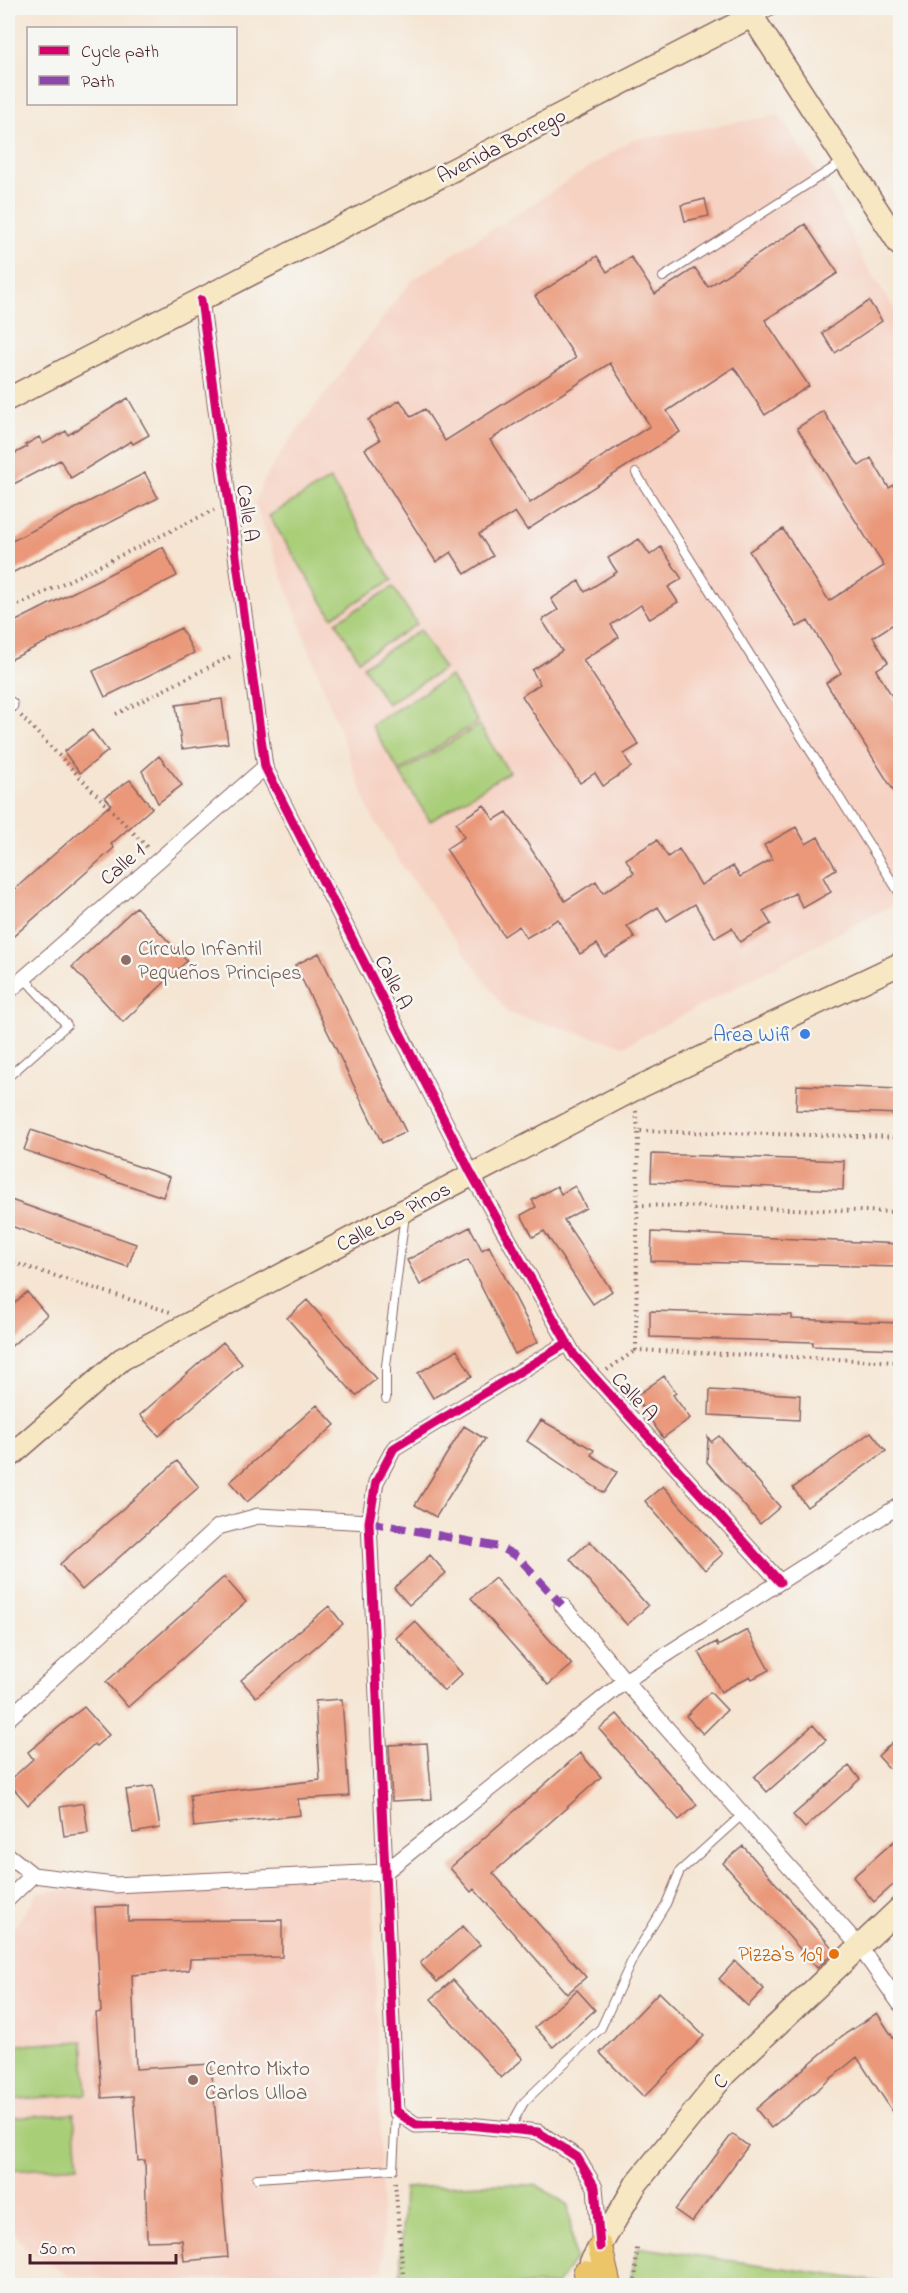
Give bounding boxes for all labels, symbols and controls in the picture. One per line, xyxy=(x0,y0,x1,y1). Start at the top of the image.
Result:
legend xyxy=(27,27,237,105)
text: Cycle path xyxy=(81,40,159,66)
text: Path xyxy=(81,70,115,96)
street label: Avenida Borrego xyxy=(432,101,573,194)
street label: Calle A xyxy=(227,483,265,544)
street label: Calle 1 xyxy=(94,837,153,894)
place label: Círculo Infantil Pequeños Principes xyxy=(138,935,302,989)
street label: Calle A xyxy=(366,950,419,1015)
marker: Círculo Infantil Pequeños Principes xyxy=(119,953,133,967)
place label: Area Wifi xyxy=(713,1021,793,1051)
marker: Area Wifi xyxy=(798,1027,812,1041)
street label: Calle Los Pinos xyxy=(331,1175,457,1261)
street label: Calle A xyxy=(603,1366,664,1429)
place label: Pizza's 109 xyxy=(738,1941,823,1971)
marker: Pizza's 109 xyxy=(827,1947,841,1961)
place label: Centro Mixto Carlos Ulloa xyxy=(205,2055,310,2109)
street label: C xyxy=(706,2068,737,2097)
marker: Centro Mixto Carlos Ulloa xyxy=(186,2073,200,2087)
scale bar xyxy=(30,2227,176,2265)
text: 50 m xyxy=(39,2237,76,2263)

